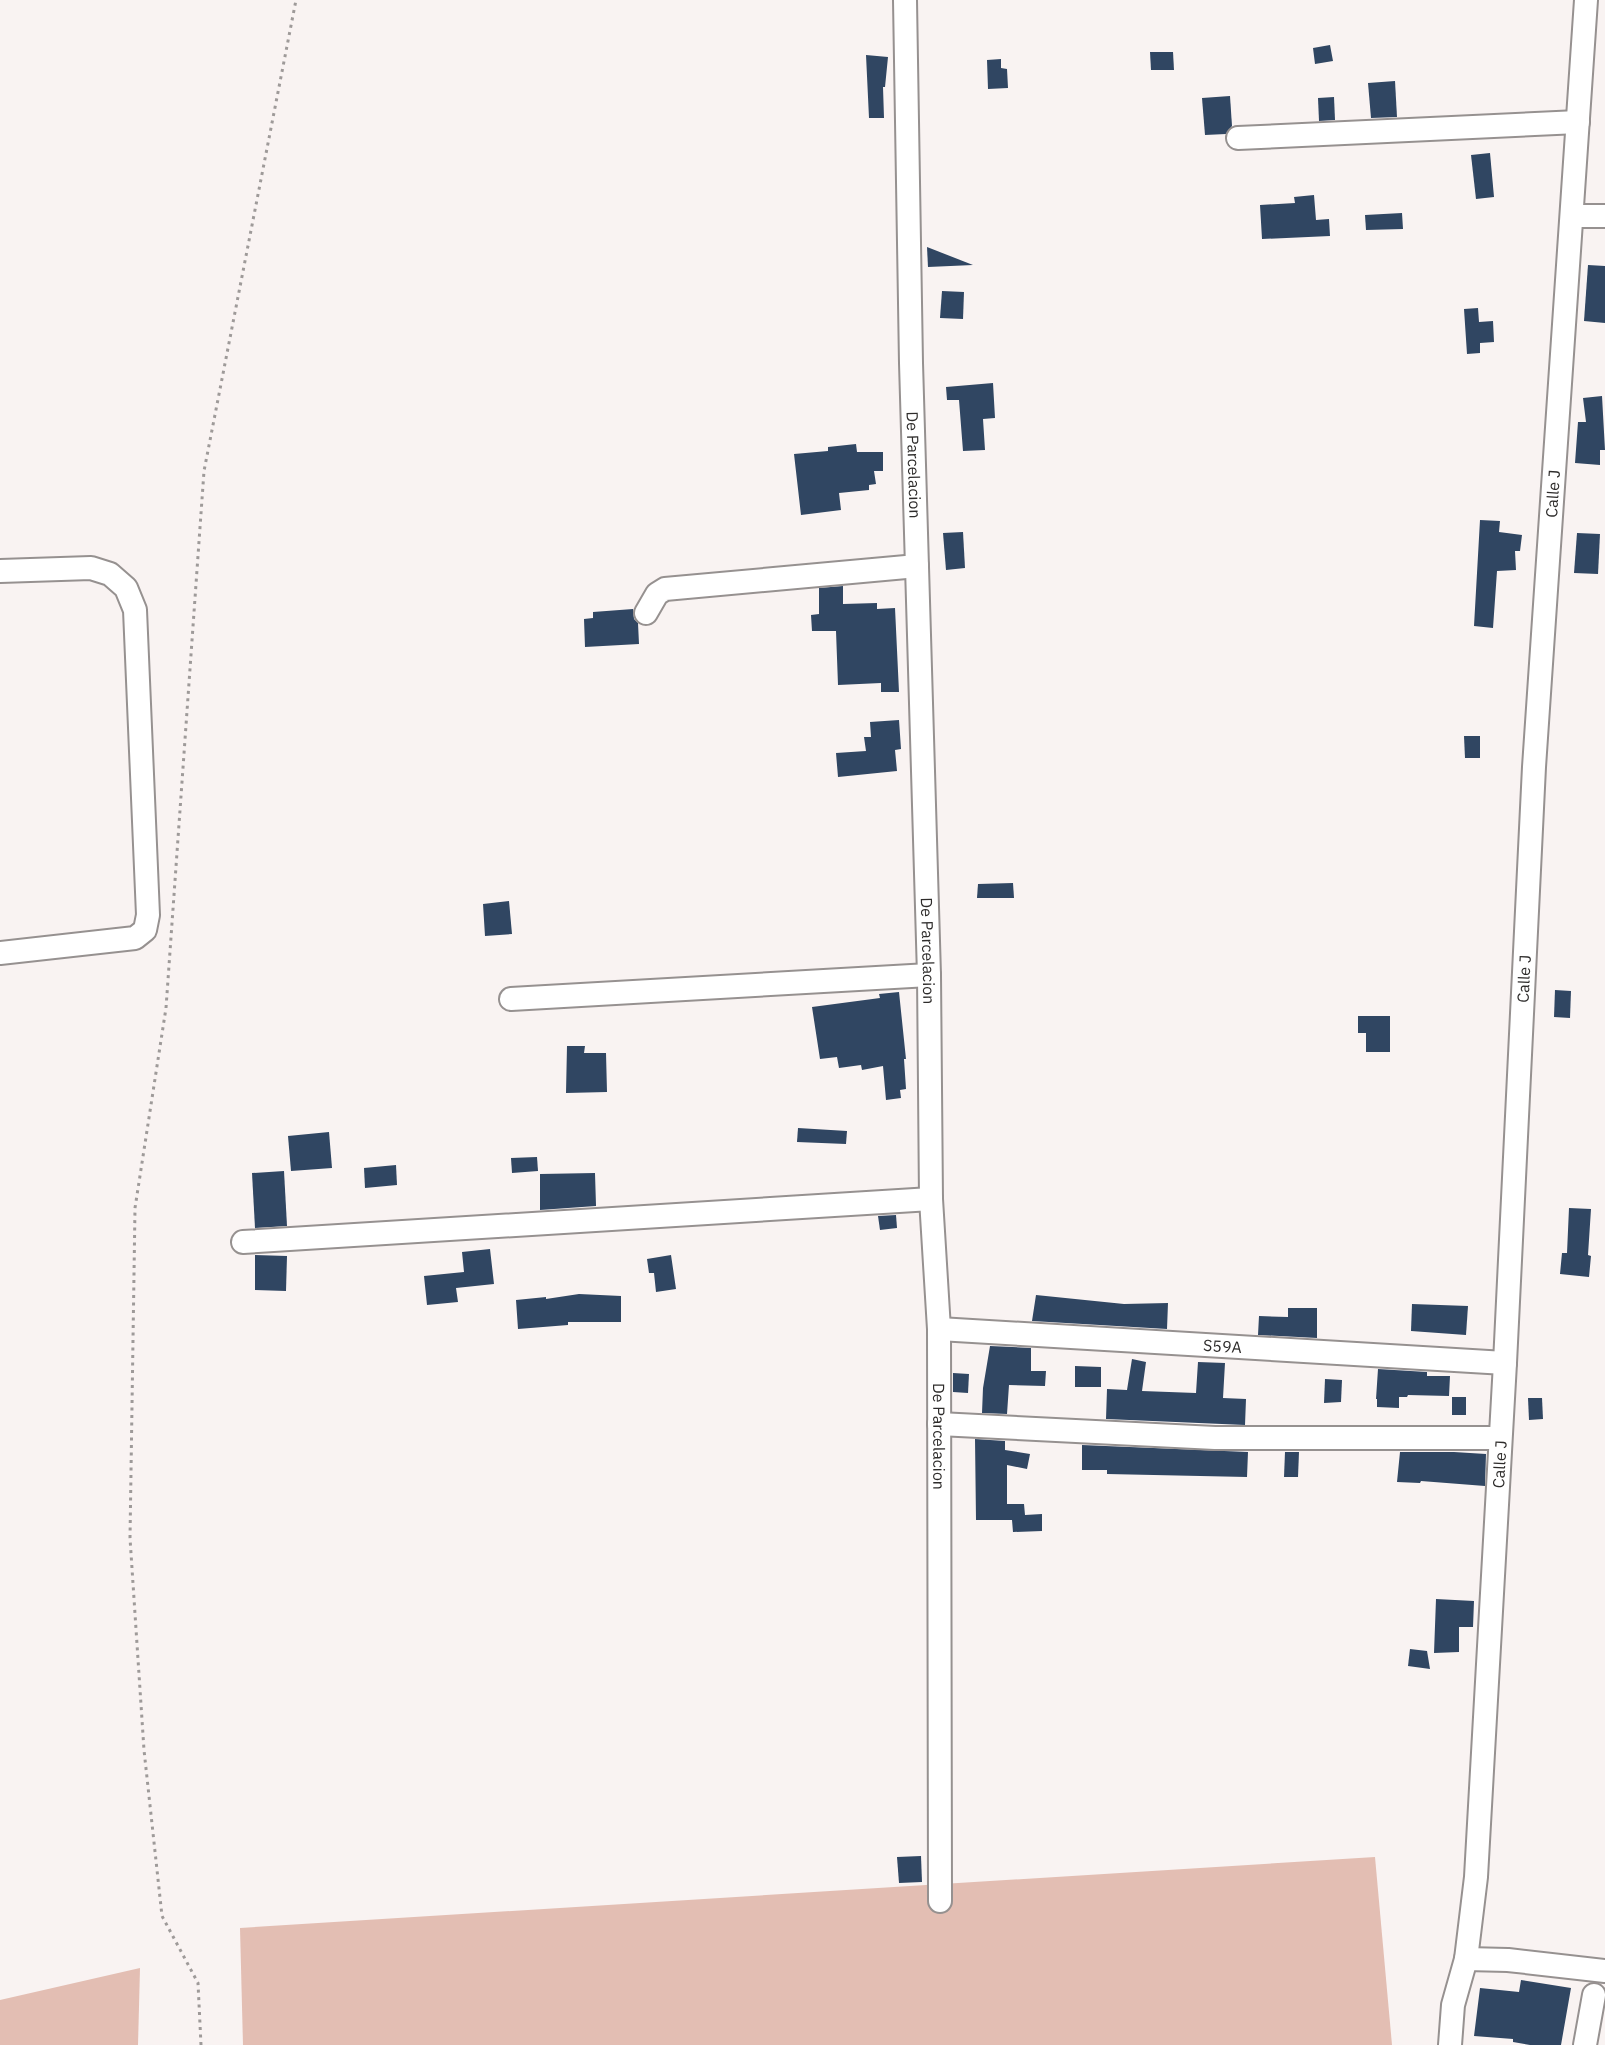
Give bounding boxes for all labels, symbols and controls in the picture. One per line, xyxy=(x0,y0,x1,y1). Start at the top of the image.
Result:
street label: De Parcelacion xyxy=(902,411,926,519)
street label: Calle J xyxy=(1541,469,1564,518)
street label: De Parcelacion xyxy=(917,897,939,1004)
street label: Calle J xyxy=(1513,954,1535,1003)
street label: S59A xyxy=(1203,1335,1242,1357)
street label: De Parcelacion xyxy=(929,1383,949,1490)
street label: Calle J xyxy=(1488,1440,1511,1489)

